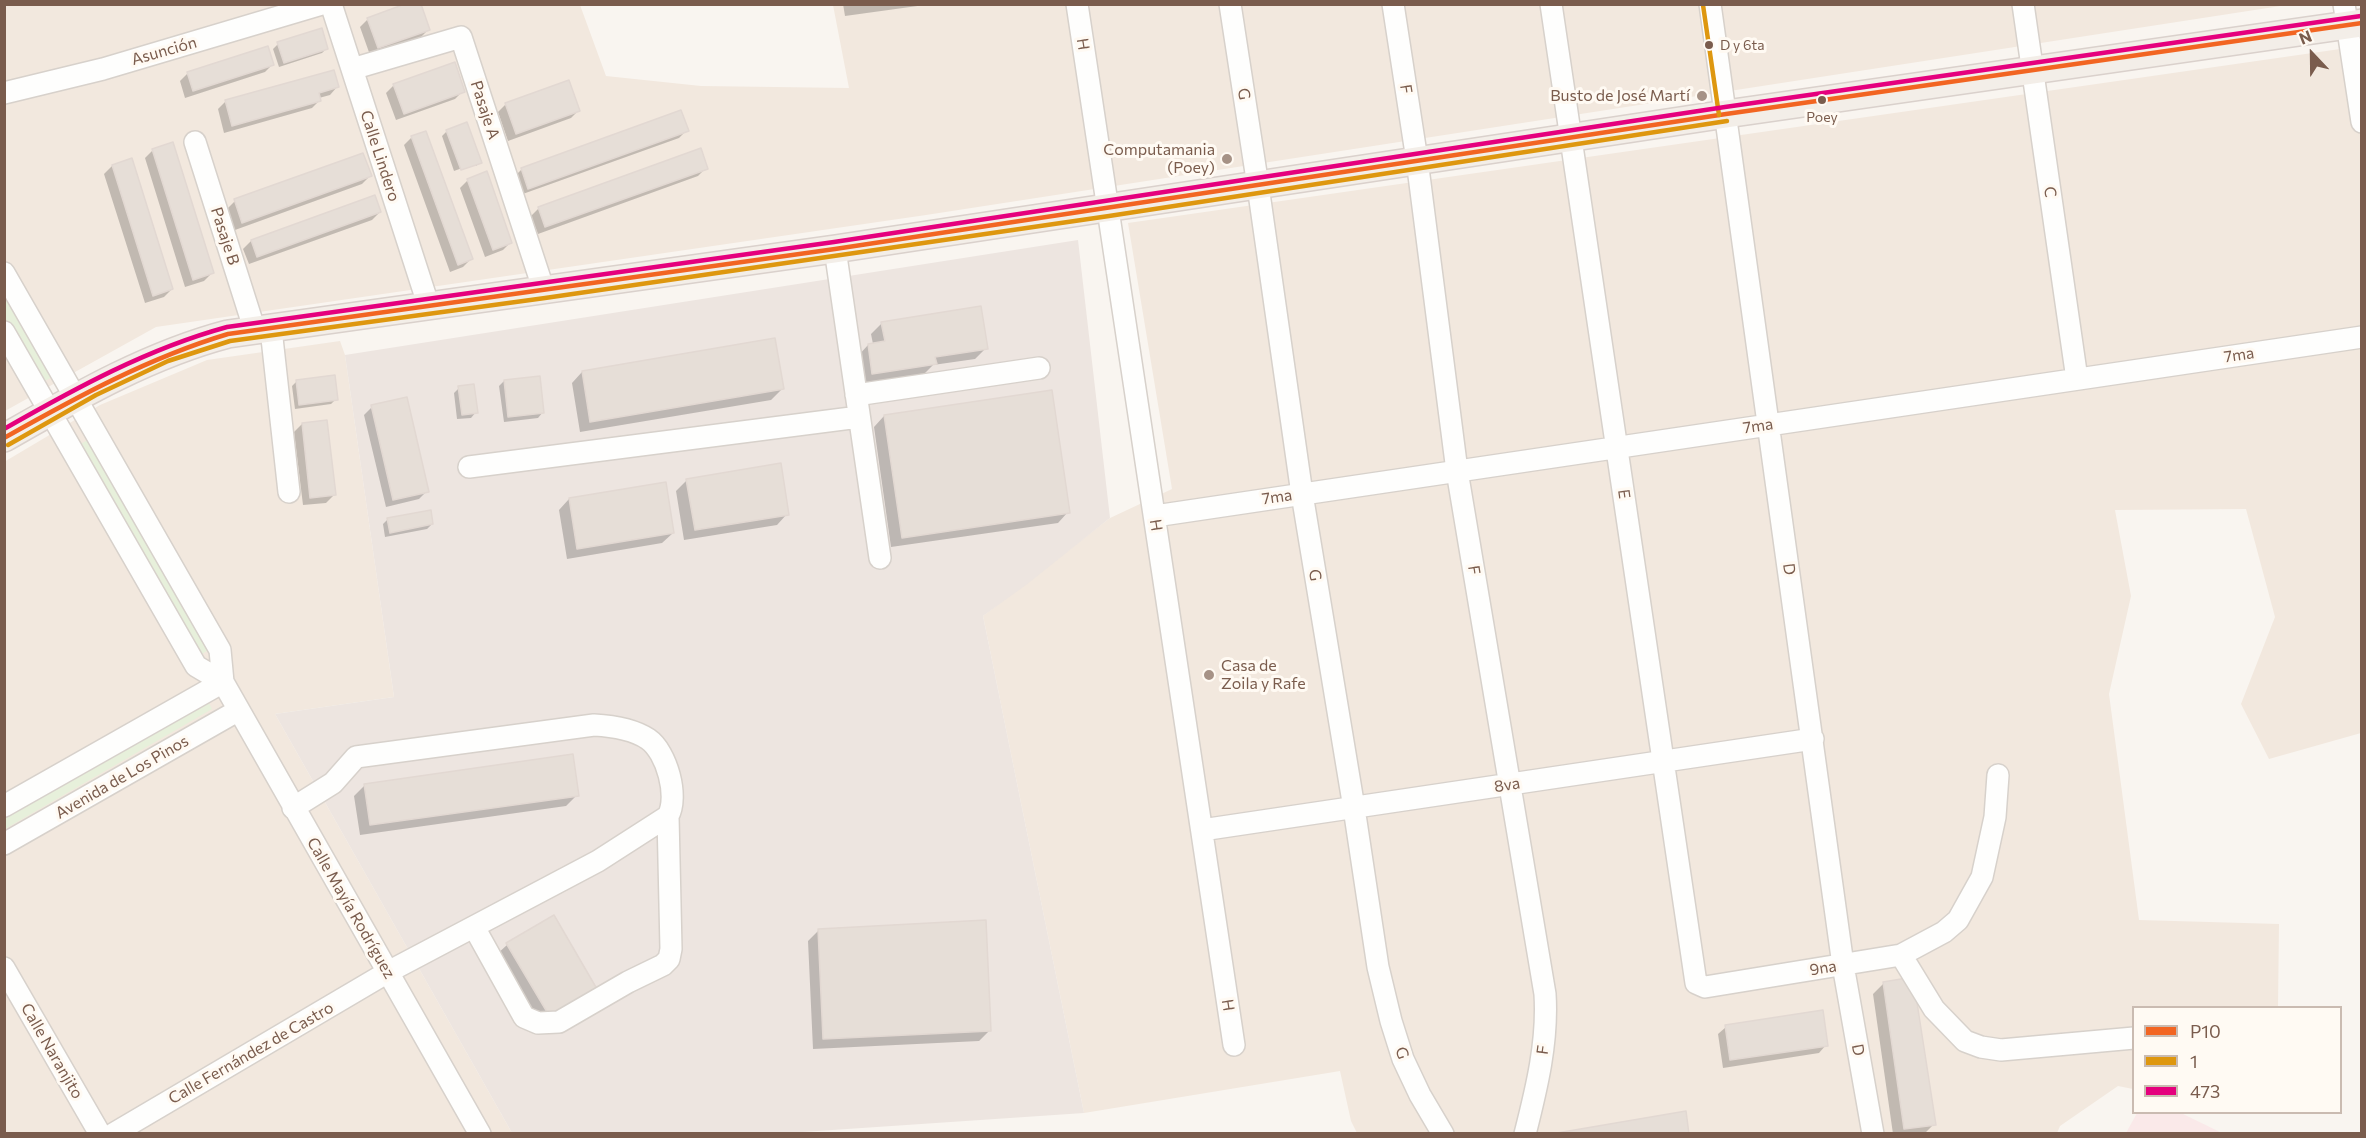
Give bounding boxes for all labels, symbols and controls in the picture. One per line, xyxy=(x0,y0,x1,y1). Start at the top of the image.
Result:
north arrow xyxy=(2282,24,2342,84)
text: N xyxy=(2296,26,2314,48)
street label: Asunción xyxy=(129,33,199,69)
street label: H xyxy=(1073,37,1093,51)
place label: D y 6ta xyxy=(1720,37,1764,53)
marker: D y 6ta xyxy=(1703,39,1715,51)
street label: Pasaje A xyxy=(466,78,504,142)
street label: F xyxy=(1396,83,1416,95)
place label: Busto de José Martí xyxy=(1550,86,1690,106)
street label: G xyxy=(1234,87,1254,101)
marker: Busto de José Martí xyxy=(1695,89,1709,103)
marker: Poey xyxy=(1816,94,1828,106)
street label: Calle Lindero xyxy=(356,108,404,204)
place label: Poey xyxy=(1806,109,1838,125)
place label: Computamania (Poey) xyxy=(1103,140,1215,178)
marker: Computamania (Poey) xyxy=(1220,152,1234,166)
street label: C xyxy=(2040,185,2060,199)
street label: Pasaje B xyxy=(207,205,243,267)
street label: 7ma xyxy=(2223,343,2255,367)
street label: 7ma xyxy=(1742,414,1774,438)
street label: 7ma xyxy=(1261,485,1293,509)
street label: E xyxy=(1614,488,1634,500)
street label: H xyxy=(1146,518,1166,532)
street label: D xyxy=(1779,562,1799,576)
street label: F xyxy=(1464,564,1484,576)
street label: G xyxy=(1305,568,1325,582)
place label: Casa de Zoila y Rafe xyxy=(1221,656,1306,694)
marker: Casa de Zoila y Rafe xyxy=(1202,668,1216,682)
street label: Avenida de Los Pinos xyxy=(52,731,192,823)
street label: 8va xyxy=(1493,773,1521,797)
street label: Calle Mayía Rodríguez xyxy=(303,834,399,982)
street label: 9na xyxy=(1808,956,1838,980)
street label: Calle Fernández de Castro xyxy=(165,998,337,1108)
street label: H xyxy=(1218,998,1238,1012)
street label: Calle Naranjito xyxy=(17,1000,87,1102)
legend xyxy=(2132,1006,2342,1114)
text: P10 xyxy=(2190,1020,2221,1042)
street label: D xyxy=(1848,1043,1868,1057)
street label: G xyxy=(1391,1044,1413,1062)
street label: F xyxy=(1533,1044,1553,1056)
text: 1 xyxy=(2190,1050,2198,1072)
text: 473 xyxy=(2190,1080,2220,1102)

